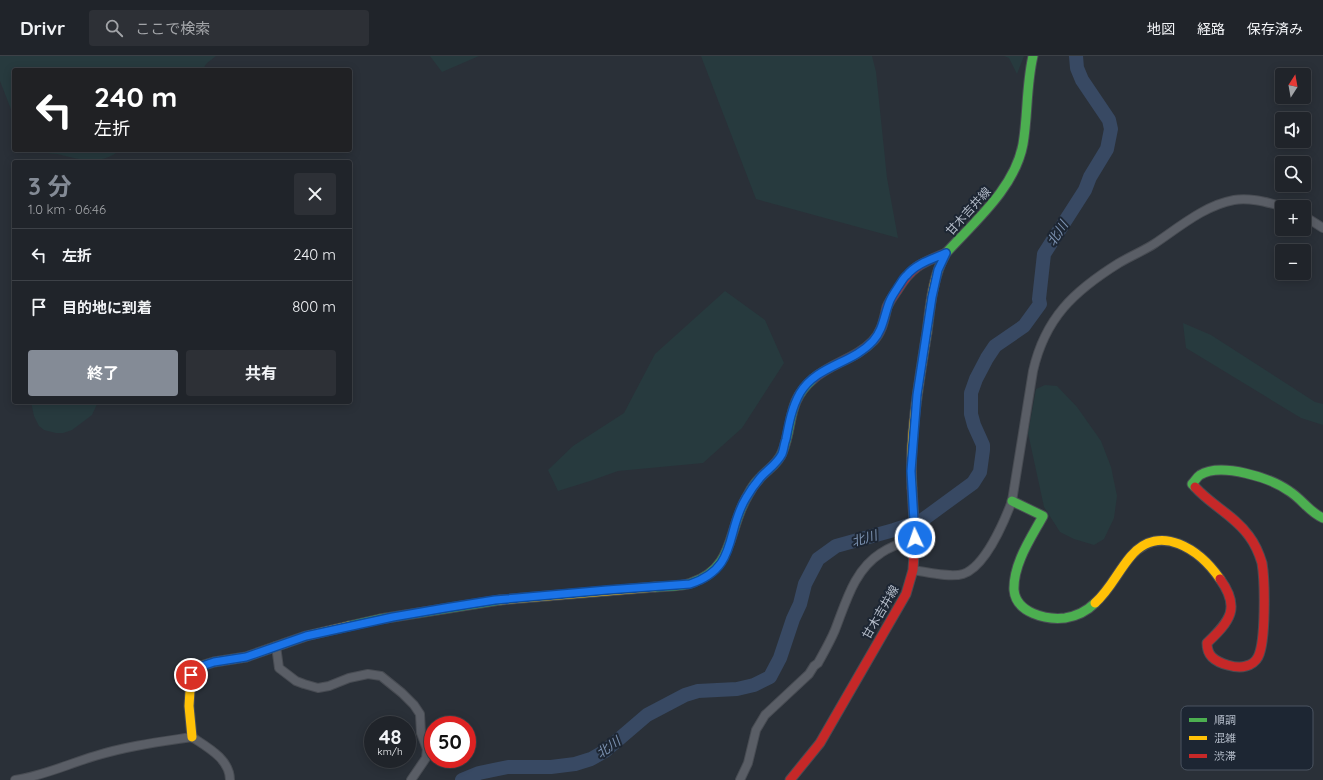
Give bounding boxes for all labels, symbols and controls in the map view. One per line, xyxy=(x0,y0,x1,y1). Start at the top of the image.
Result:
search box xyxy=(89,10,369,46)
text: Drivr xyxy=(20,16,65,40)
icon: search xyxy=(103,17,125,39)
text: ここで検索 xyxy=(135,19,210,38)
text: 地図 xyxy=(1147,20,1175,38)
text: 経路 xyxy=(1197,20,1225,38)
text: 保存済み xyxy=(1247,20,1303,38)
north arrow xyxy=(1275,68,1311,104)
map controls xyxy=(1275,68,1311,280)
text: 240 m xyxy=(94,79,177,114)
icon: left xyxy=(28,84,80,136)
button: sound xyxy=(1275,112,1311,148)
text: 左折 xyxy=(94,117,130,140)
button: search xyxy=(1275,156,1311,192)
text: 3 分 xyxy=(28,171,72,201)
button: close xyxy=(294,173,336,215)
street label: 甘木吉井線 xyxy=(942,184,994,238)
button: + xyxy=(1275,200,1311,236)
text: 1.0 km · 06:46 xyxy=(28,201,106,217)
water label: 北川 xyxy=(1043,216,1072,248)
icon: left xyxy=(28,244,50,266)
button: − xyxy=(1275,244,1311,280)
text: 240 m xyxy=(293,245,336,264)
text: 左折 xyxy=(62,246,92,265)
icon: arrive xyxy=(28,296,50,318)
text: 800 m xyxy=(292,297,336,316)
text: 目的地に到着 xyxy=(62,298,152,317)
button: 終了 xyxy=(28,350,178,396)
button: 共有 xyxy=(186,350,336,396)
position arrow xyxy=(894,517,936,559)
water label: 北川 xyxy=(849,526,881,549)
street label: 甘木吉井線 xyxy=(859,582,901,642)
pin xyxy=(174,658,208,692)
icon: arrive xyxy=(180,664,202,686)
legend xyxy=(1181,706,1313,770)
text: 順調 xyxy=(1214,713,1236,727)
speed limit sign: 50 xyxy=(424,716,476,768)
text: 48 xyxy=(379,724,401,749)
text: 混雑 xyxy=(1214,731,1236,745)
water label: 北川 xyxy=(593,732,625,761)
text: km/h xyxy=(377,745,403,758)
text: 渋滞 xyxy=(1214,749,1236,763)

